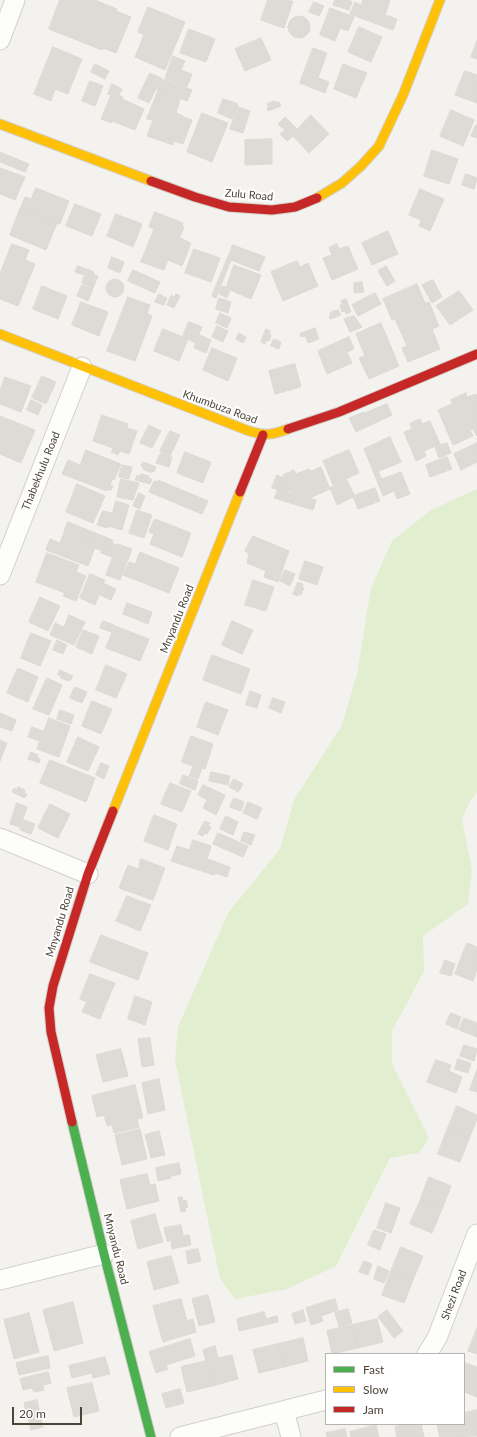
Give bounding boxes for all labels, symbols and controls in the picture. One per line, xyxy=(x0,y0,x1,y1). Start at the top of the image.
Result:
street label: Zulu Road xyxy=(224,186,274,204)
street label: Khumbuza Road xyxy=(181,387,259,427)
street label: Thabekhulu Road xyxy=(19,430,63,512)
street label: Mnyandu Road xyxy=(157,583,197,655)
street label: Mnyandu Road xyxy=(43,885,77,959)
street label: Mnyandu Road xyxy=(101,1212,131,1286)
street label: Shezi Road xyxy=(438,1268,470,1322)
legend xyxy=(325,1353,465,1425)
text: Fast xyxy=(363,1362,384,1377)
text: Slow xyxy=(363,1382,388,1397)
scale bar xyxy=(14,1399,84,1425)
text: Jam xyxy=(363,1402,384,1417)
text: 20 m xyxy=(19,1406,46,1421)

